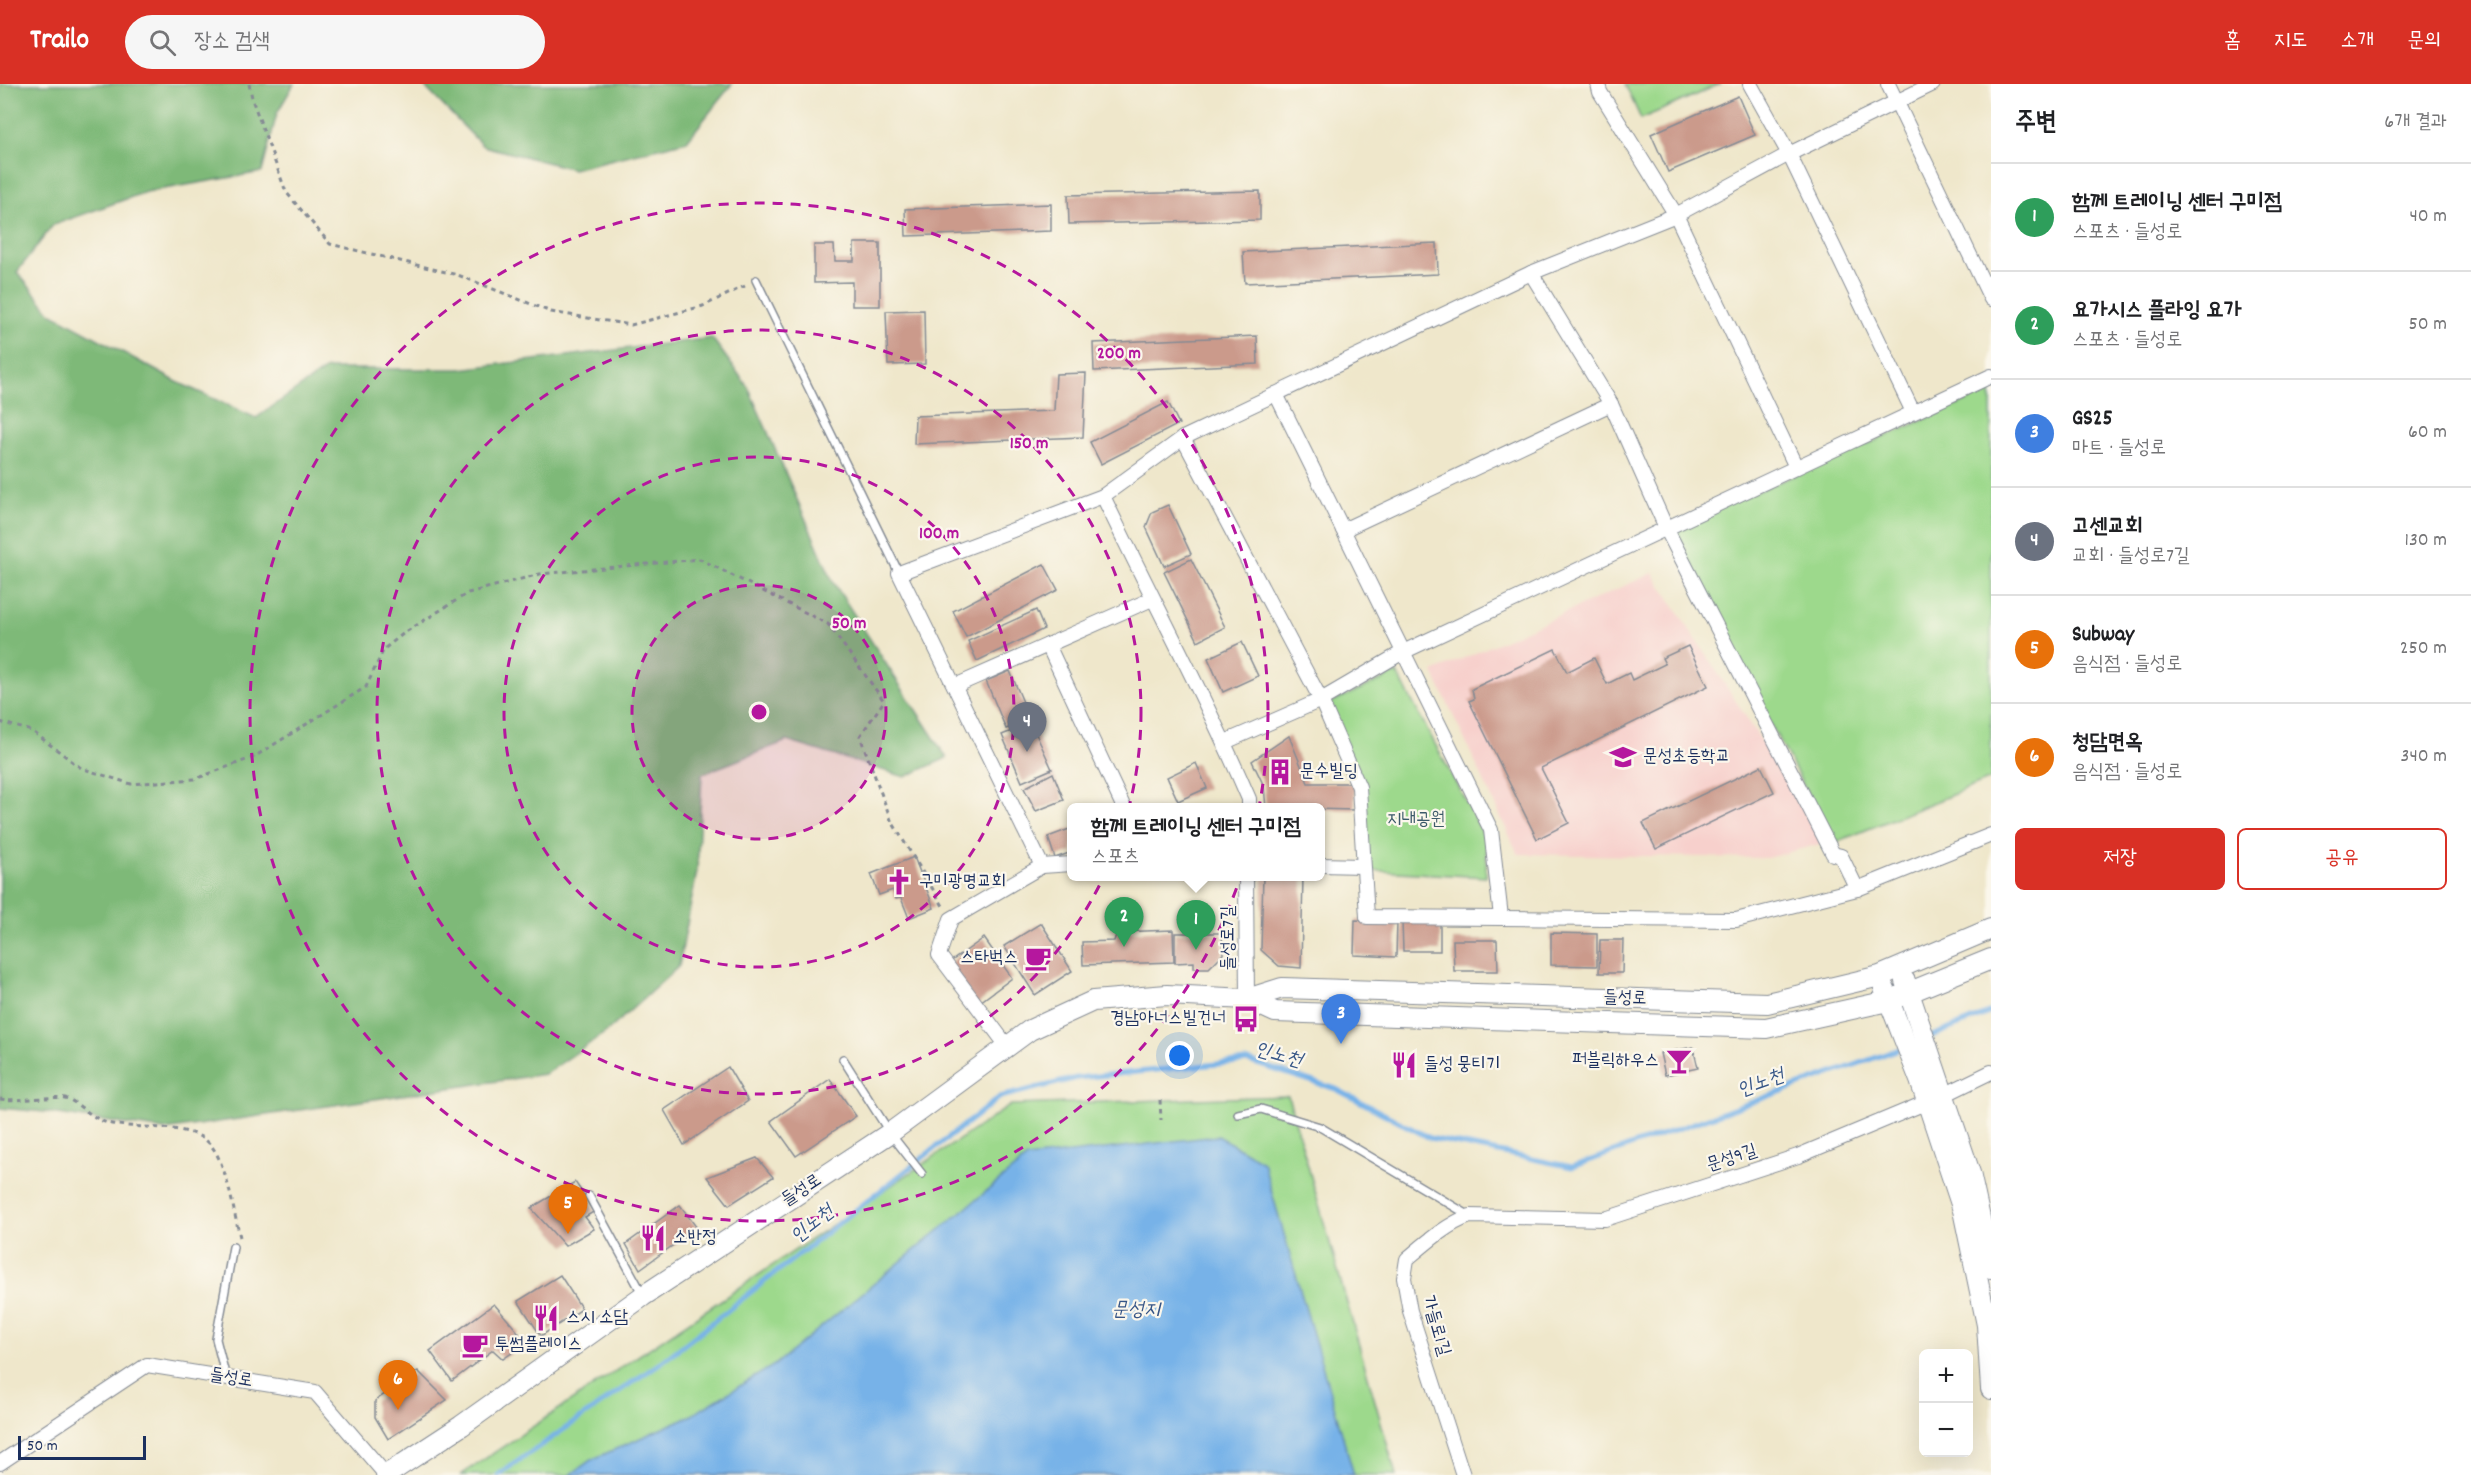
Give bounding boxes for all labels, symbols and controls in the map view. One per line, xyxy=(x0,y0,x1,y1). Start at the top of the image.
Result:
search box xyxy=(125,15,545,69)
text: Trailo xyxy=(30,22,89,62)
icon: search xyxy=(146,26,179,59)
text: 장소 검색 xyxy=(194,27,270,58)
text: 홈 xyxy=(2224,27,2241,57)
text: 지도 xyxy=(2274,27,2307,57)
text: 소개 xyxy=(2340,27,2374,57)
text: 문의 xyxy=(2407,27,2441,57)
text: 주변 xyxy=(2015,105,2057,142)
text: 6개 결과 xyxy=(2384,109,2447,137)
text: 함께 트레이닝 센터 구미점 xyxy=(2072,188,2282,219)
text: 1 xyxy=(2032,203,2037,231)
text: 40 m xyxy=(2409,203,2447,231)
text: 스포츠 · 들성로 xyxy=(2072,219,2182,247)
text: 요가시스 플라잉 요가 xyxy=(2072,296,2241,327)
text: 2 xyxy=(2030,311,2039,339)
text: 50 m xyxy=(2409,311,2447,339)
text: 스포츠 · 들성로 xyxy=(2072,327,2182,355)
text: 200 m xyxy=(1097,342,1141,367)
text: GS25 xyxy=(2072,404,2113,435)
text: 3 xyxy=(2030,419,2039,447)
text: 60 m xyxy=(2408,419,2447,447)
text: 150 m xyxy=(1010,432,1048,457)
text: 마트 · 들성로 xyxy=(2072,435,2166,463)
text: 고센교회 xyxy=(2072,512,2143,543)
text: 100 m xyxy=(919,522,959,547)
text: 4 xyxy=(2030,527,2039,555)
text: 130 m xyxy=(2405,527,2447,555)
text: 교회 · 들성로7길 xyxy=(2072,543,2190,571)
text: 50 m xyxy=(832,612,866,637)
text: Subway xyxy=(2072,620,2134,651)
text: 5 xyxy=(2030,635,2039,663)
text: 250 m xyxy=(2400,635,2447,663)
text: 음식점 · 들성로 xyxy=(2072,651,2182,679)
centre of rings xyxy=(749,702,769,722)
pin: 4 xyxy=(1008,702,1046,752)
text: 청담면옥 xyxy=(2072,728,2143,759)
school or university icon: 문성초등학교 xyxy=(1608,742,1638,772)
text: 6 xyxy=(2030,743,2039,771)
text: 340 m xyxy=(2401,743,2447,771)
place label: 문성초등학교 xyxy=(1643,745,1730,770)
building icon: 문수빌딩 xyxy=(1265,757,1295,787)
text: 음식점 · 들성로 xyxy=(2072,759,2182,787)
place label: 문수빌딩 xyxy=(1300,760,1358,785)
popup xyxy=(1067,803,1325,881)
park label: 지내공원 xyxy=(1387,808,1445,833)
text: 함께 트레이닝 센터 구미점 xyxy=(1091,813,1301,844)
button: 저장 xyxy=(2015,828,2225,890)
button: 공유 xyxy=(2237,828,2447,890)
text: 스포츠 xyxy=(1091,844,1139,872)
church icon: 구미광명교회 xyxy=(884,867,914,897)
place label: 구미광명교회 xyxy=(919,870,1006,895)
pin: 2 xyxy=(1104,898,1144,947)
pin: 1 xyxy=(1176,900,1216,950)
street label: 들성로7길 xyxy=(1217,905,1242,970)
cafe icon: 스타벅스 xyxy=(1023,943,1053,973)
place label: 스타벅스 xyxy=(960,946,1018,971)
street label: 들성로 xyxy=(1603,986,1647,1012)
pin: 3 xyxy=(1322,994,1360,1044)
bus stop icon: 경남아너스빌건너 xyxy=(1231,1004,1261,1034)
place label: 경남아너스빌건너 xyxy=(1110,1007,1226,1032)
water label: 인노천 xyxy=(1251,1036,1307,1077)
your location xyxy=(1165,1041,1194,1070)
bar icon: 퍼블릭하우스 xyxy=(1664,1046,1694,1076)
place label: 퍼블릭하우스 xyxy=(1572,1049,1659,1074)
restaurant icon: 들성 뭉티기 xyxy=(1389,1050,1419,1080)
place label: 들성 뭉티기 xyxy=(1424,1053,1501,1078)
water label: 인노천 xyxy=(1734,1062,1790,1105)
street label: 문성9길 xyxy=(1704,1139,1761,1179)
street label: 들성로 xyxy=(777,1169,827,1213)
pin: 5 xyxy=(548,1184,588,1234)
water label: 인노천 xyxy=(785,1198,842,1251)
restaurant icon: 소반정 xyxy=(638,1223,668,1253)
place label: 소반정 xyxy=(673,1226,716,1251)
street label: 가들로1길 xyxy=(1414,1293,1456,1360)
water label: 문성지 xyxy=(1112,1297,1162,1325)
restaurant icon: 스시 소담 xyxy=(531,1303,561,1333)
place label: 스시 소담 xyxy=(566,1306,629,1331)
cafe icon: 투썸플레이스 xyxy=(460,1330,490,1360)
place label: 투썸플레이스 xyxy=(495,1333,582,1358)
map controls xyxy=(1919,1349,1973,1457)
button: + xyxy=(1919,1349,1973,1403)
pin: 6 xyxy=(378,1360,418,1410)
street label: 들성로 xyxy=(208,1363,254,1395)
button: − xyxy=(1919,1403,1973,1457)
scale bar xyxy=(18,1433,146,1460)
text: 50 m xyxy=(27,1435,58,1458)

